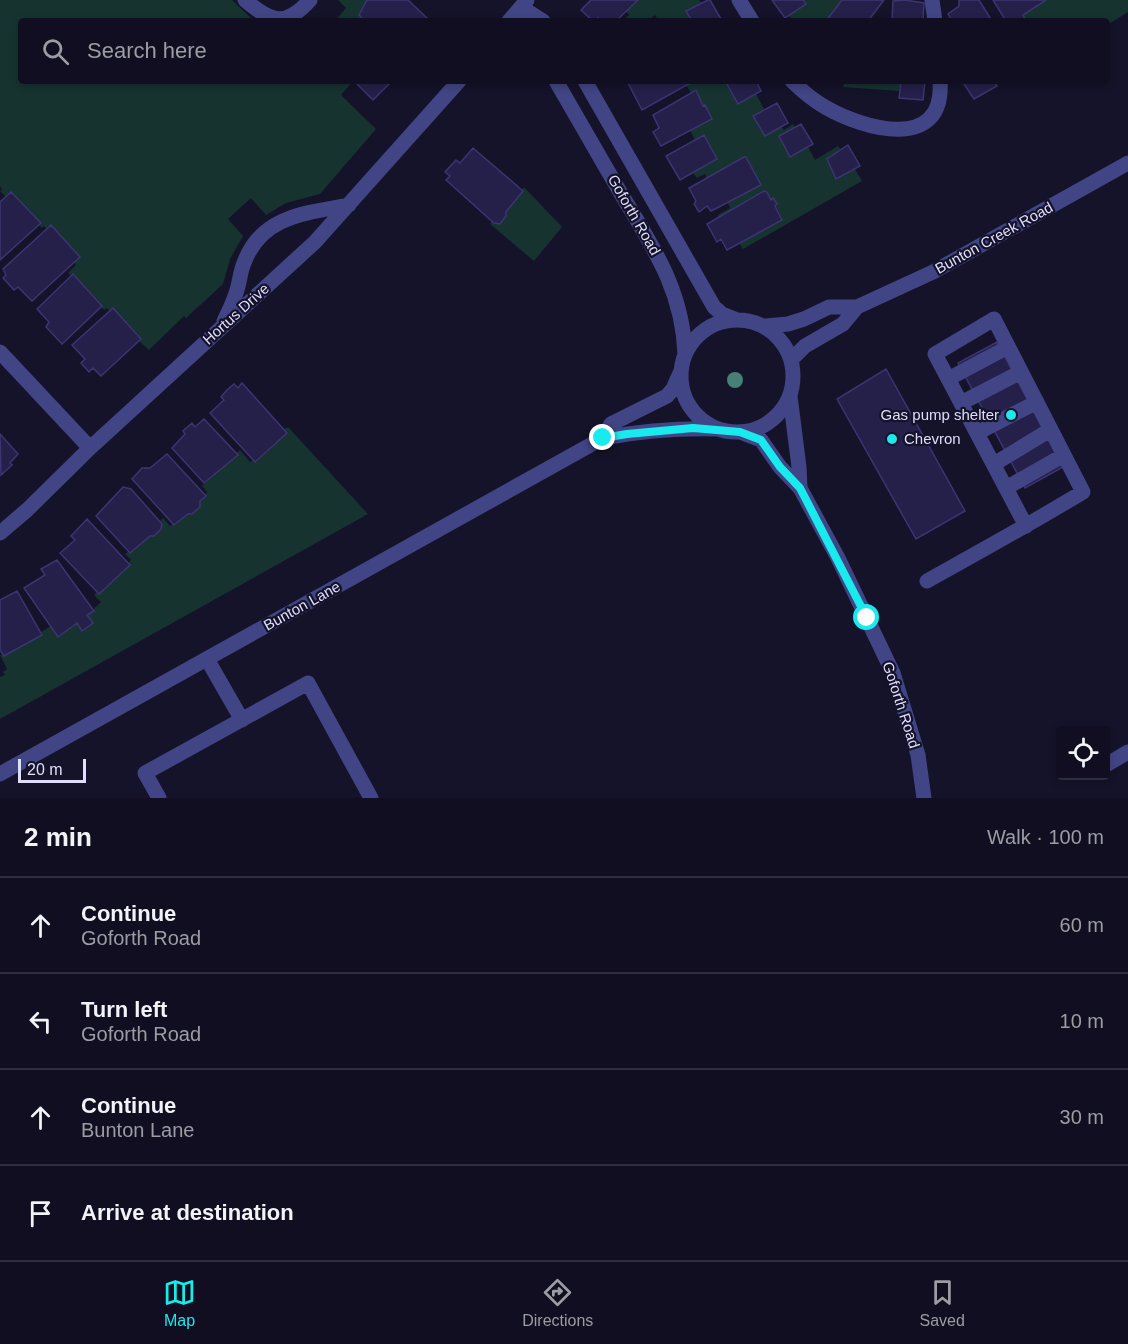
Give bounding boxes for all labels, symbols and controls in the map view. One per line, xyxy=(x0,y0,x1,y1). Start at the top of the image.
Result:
search box xyxy=(18,18,1110,84)
icon: search xyxy=(39,35,72,68)
text: Search here xyxy=(87,38,207,63)
street label: Goforth Road xyxy=(605,172,664,258)
street label: Bunton Creek Road xyxy=(932,198,1055,277)
street label: Hortus Drive xyxy=(199,279,272,348)
place label: Gas pump shelter xyxy=(881,406,999,423)
marker: Gas pump shelter xyxy=(1004,408,1018,422)
route end xyxy=(589,424,615,450)
place label: Chevron xyxy=(904,430,961,447)
marker: Chevron xyxy=(885,432,899,446)
street label: Bunton Lane xyxy=(260,578,343,634)
route start xyxy=(853,604,879,630)
street label: Goforth Road xyxy=(879,659,923,750)
map controls xyxy=(1056,726,1110,780)
button: locate xyxy=(1056,726,1110,780)
scale bar xyxy=(18,756,86,784)
text: 20 m xyxy=(27,761,63,778)
text: 2 min xyxy=(24,822,92,852)
text: Walk · 100 m xyxy=(987,826,1104,848)
text: Continue xyxy=(81,901,176,926)
icon: ahead xyxy=(24,909,57,942)
text: 60 m xyxy=(1060,914,1104,936)
text: Goforth Road xyxy=(81,927,201,949)
text: Turn left xyxy=(81,997,167,1022)
icon: left xyxy=(24,1005,57,1038)
text: 10 m xyxy=(1060,1010,1104,1032)
text: Goforth Road xyxy=(81,1023,201,1045)
text: Continue xyxy=(81,1093,176,1118)
icon: ahead xyxy=(24,1101,57,1134)
text: 30 m xyxy=(1060,1106,1104,1128)
text: Bunton Lane xyxy=(81,1119,194,1141)
icon: arrive xyxy=(24,1197,57,1230)
text: Arrive at destination xyxy=(81,1200,294,1225)
tab: Map xyxy=(163,1276,196,1330)
tab: Directions xyxy=(522,1276,593,1330)
tab: Saved xyxy=(920,1276,965,1330)

